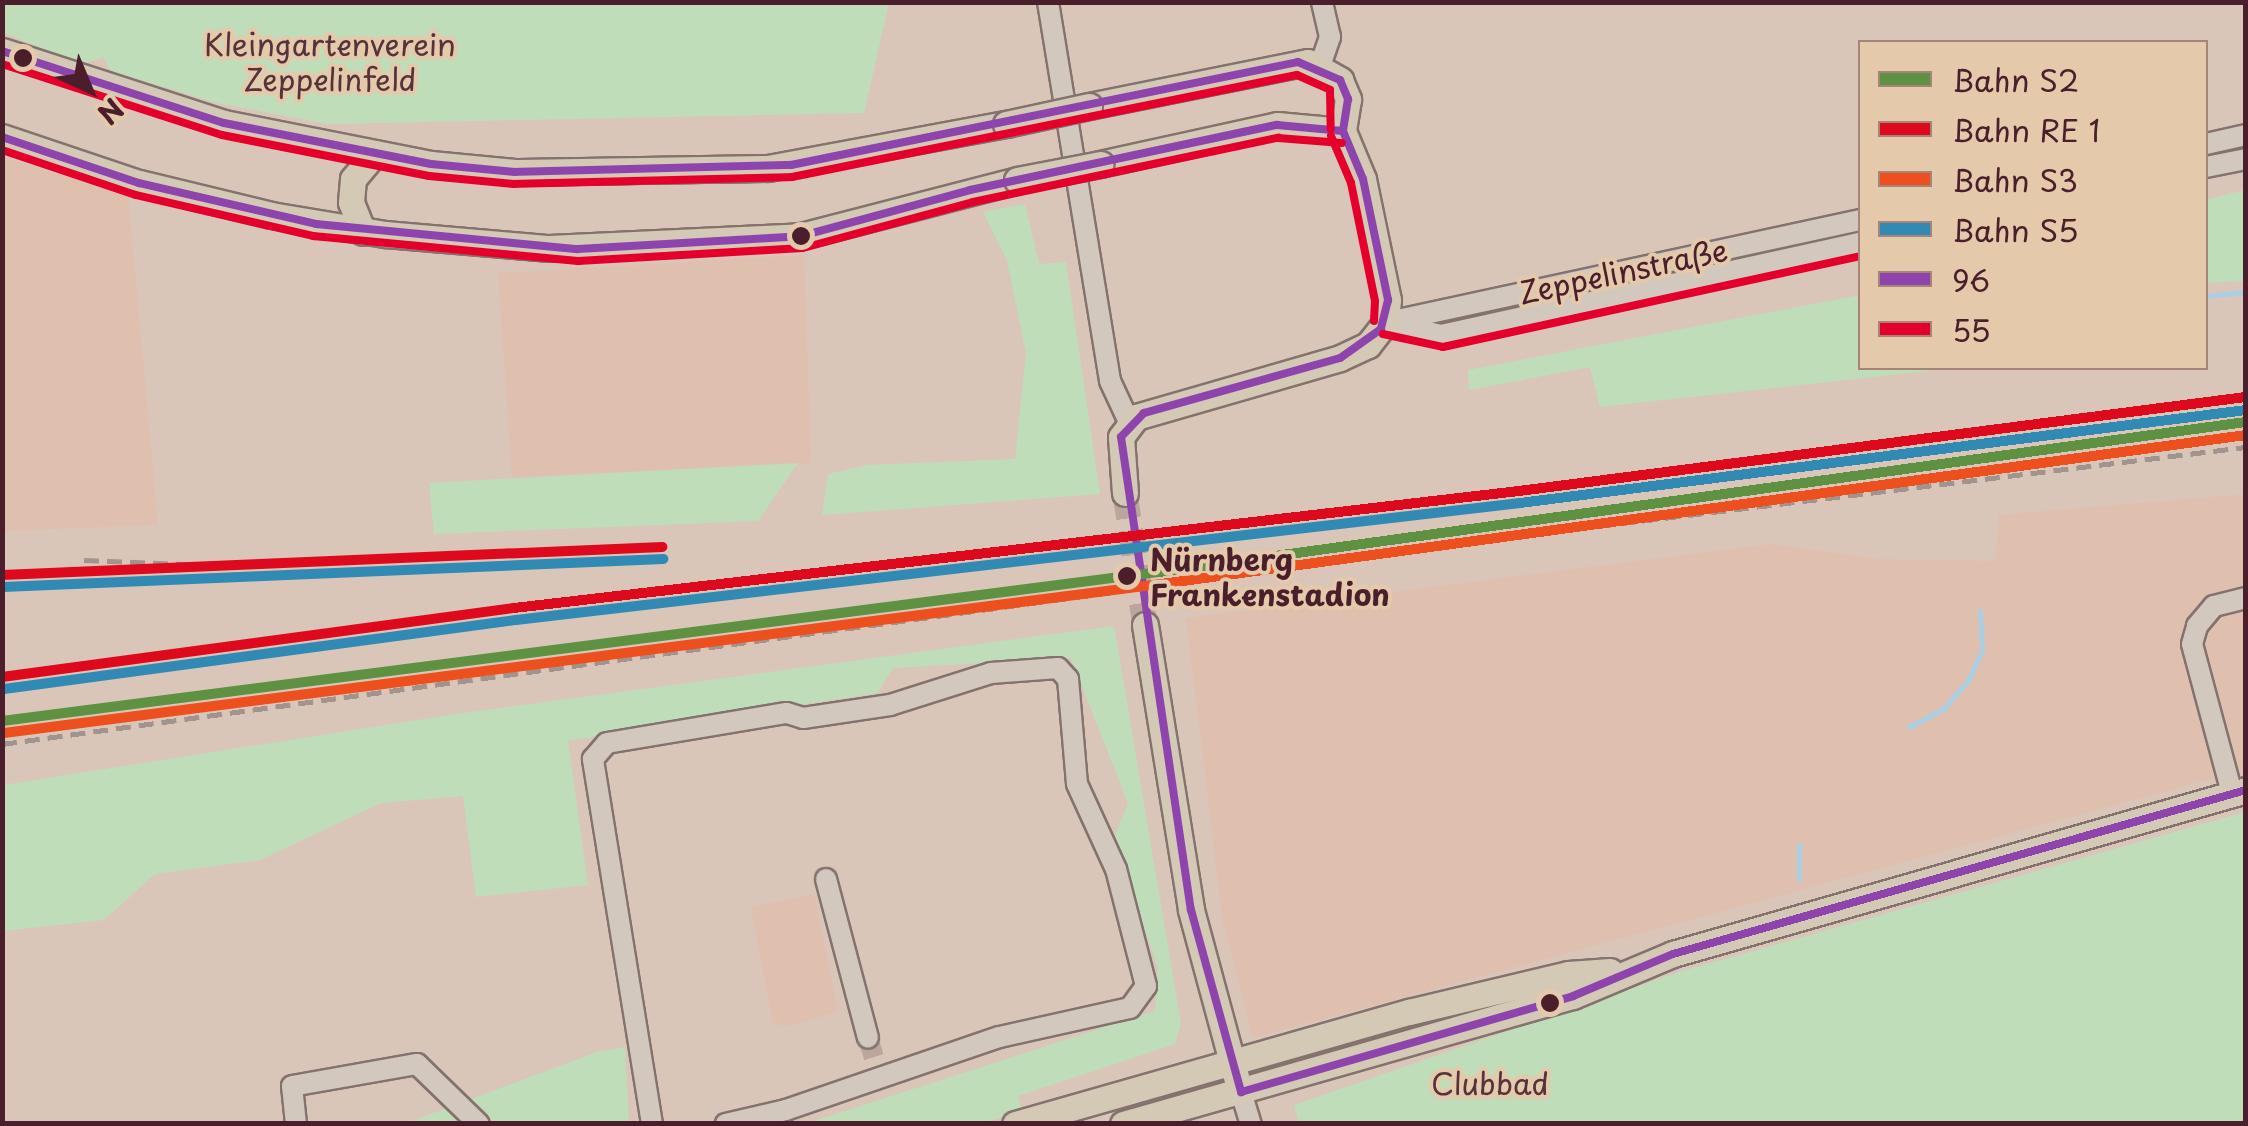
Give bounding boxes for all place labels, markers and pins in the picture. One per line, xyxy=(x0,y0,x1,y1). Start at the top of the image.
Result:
unlabelled marker xyxy=(13,48,33,68)
unlabelled marker xyxy=(791,226,811,246)
place label: Nürnberg Frankenstadion xyxy=(1150,541,1390,612)
marker: Nürnberg Frankenstadion xyxy=(1114,563,1140,589)
unlabelled marker xyxy=(1540,993,1560,1013)

